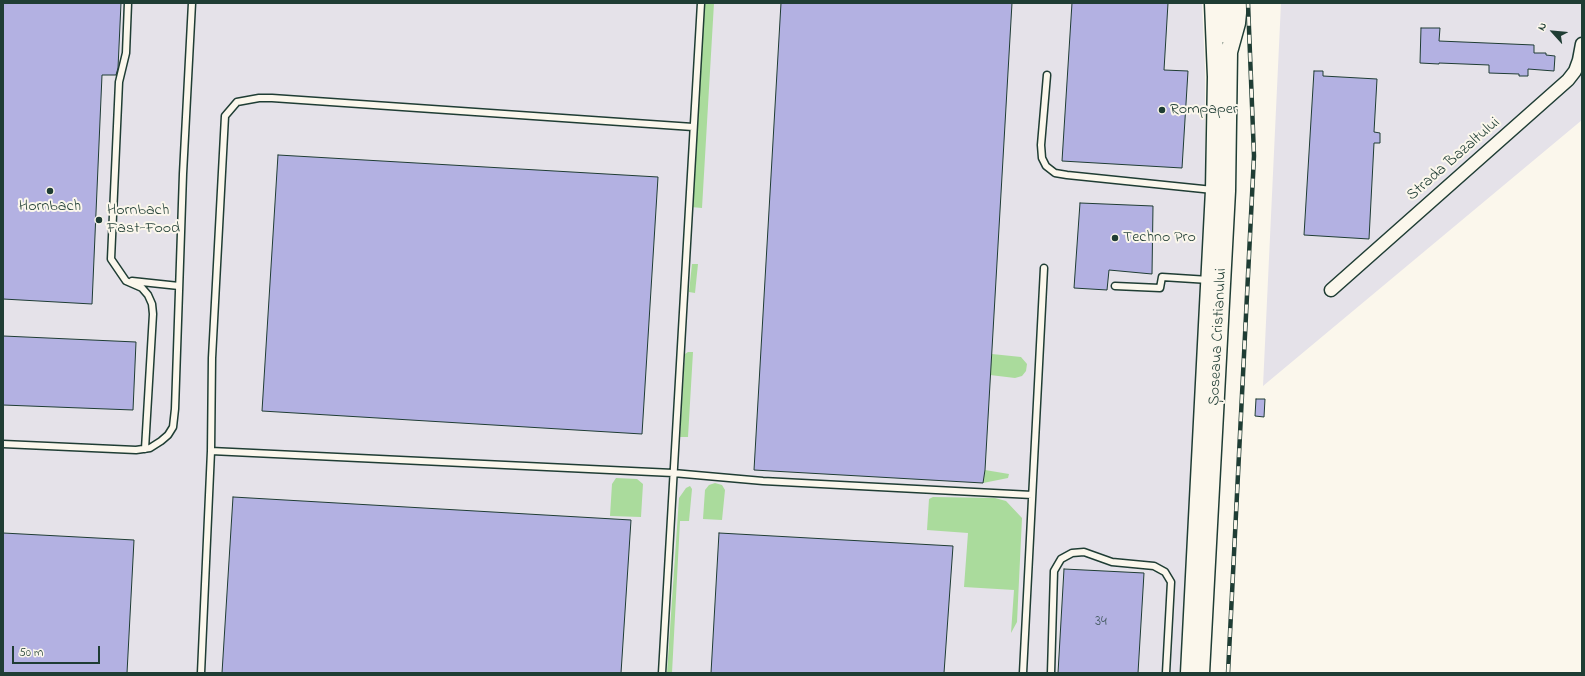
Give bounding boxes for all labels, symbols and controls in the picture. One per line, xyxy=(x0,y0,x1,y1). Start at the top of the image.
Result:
north arrow xyxy=(1533,12,1573,52)
text: N xyxy=(1533,20,1551,33)
place label: Rompaper xyxy=(1170,100,1238,120)
marker: Rompaper xyxy=(1157,105,1167,115)
street label: Strada Bazaltului xyxy=(1403,114,1505,206)
marker: Hornbach xyxy=(45,186,55,196)
place label: Hornbach xyxy=(19,197,81,217)
place label: Hornbach Fast-Food xyxy=(107,201,180,239)
marker: Hornbach Fast-Food xyxy=(94,215,104,225)
place label: Techno Pro xyxy=(1123,228,1196,248)
marker: Techno Pro xyxy=(1110,233,1120,243)
street label: Șoseaua Cristianului xyxy=(1206,268,1232,406)
house number: 34 xyxy=(1095,615,1107,631)
scale bar xyxy=(14,638,102,664)
text: 50 m xyxy=(19,644,43,662)

